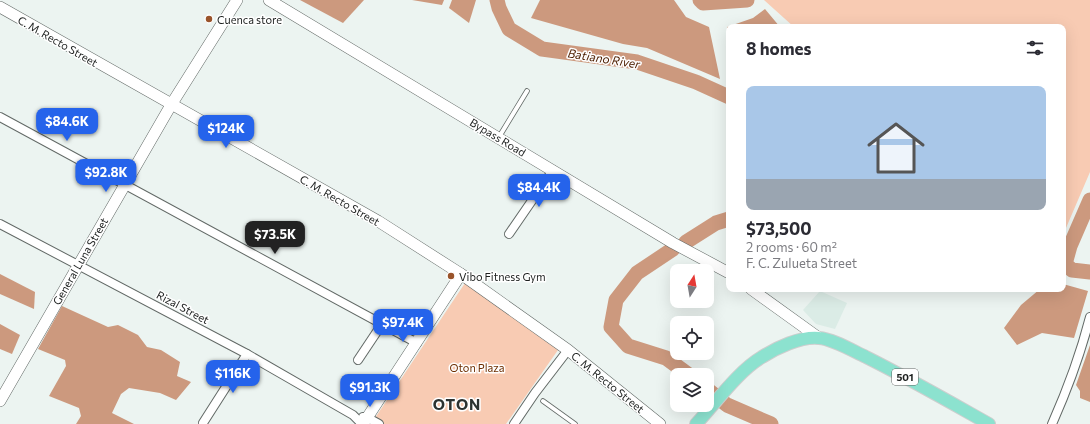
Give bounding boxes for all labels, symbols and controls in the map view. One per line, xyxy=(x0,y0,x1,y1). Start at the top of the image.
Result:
street label: C. M. Recto Street xyxy=(16,13,101,69)
place label: Cuenca store xyxy=(217,13,282,26)
marker: Cuenca store xyxy=(204,14,214,24)
icon: filters xyxy=(1024,37,1046,59)
text: 8 homes xyxy=(746,38,811,59)
water label: Batiano River xyxy=(567,45,642,71)
pin: $84.6K xyxy=(34,108,100,142)
icon: home xyxy=(860,112,932,184)
text: $84.6K xyxy=(45,113,89,129)
pin: $124K xyxy=(198,115,254,149)
street label: Bypass Road xyxy=(468,115,528,159)
text: $124K xyxy=(207,120,245,136)
pin: $92.8K xyxy=(73,159,139,193)
text: $92.8K xyxy=(84,164,128,180)
street label: C. M. Recto Street xyxy=(298,172,383,228)
pin: $84.4K xyxy=(506,174,572,208)
text: $84.4K xyxy=(517,179,561,195)
street label: General Luna Street xyxy=(50,215,111,307)
text: $73,500 xyxy=(746,218,812,239)
pin: $73.5K xyxy=(242,221,308,255)
text: $73.5K xyxy=(254,226,296,242)
text: 2 rooms · 60 m² xyxy=(746,239,837,255)
text: F. C. Zulueta Street xyxy=(746,255,857,271)
north arrow xyxy=(670,264,714,308)
map controls xyxy=(670,264,714,412)
place label: Vibo Fitness Gym xyxy=(459,270,546,283)
marker: Vibo Fitness Gym xyxy=(446,271,456,281)
street label: Rizal Street xyxy=(155,288,212,326)
pin: $97.4K xyxy=(370,309,436,343)
text: $97.4K xyxy=(382,314,424,330)
button: locate xyxy=(670,316,714,360)
street label: C. M. Recto Street xyxy=(569,349,647,416)
pin: $116K xyxy=(205,360,261,394)
park label: Oton Plaza xyxy=(449,361,505,374)
text: $116K xyxy=(215,365,251,381)
button: layers xyxy=(670,368,714,412)
road number: 501 xyxy=(892,369,918,385)
pin: $91.3K xyxy=(337,374,403,408)
text: $91.3K xyxy=(349,379,391,395)
district label: OTON xyxy=(433,395,481,413)

